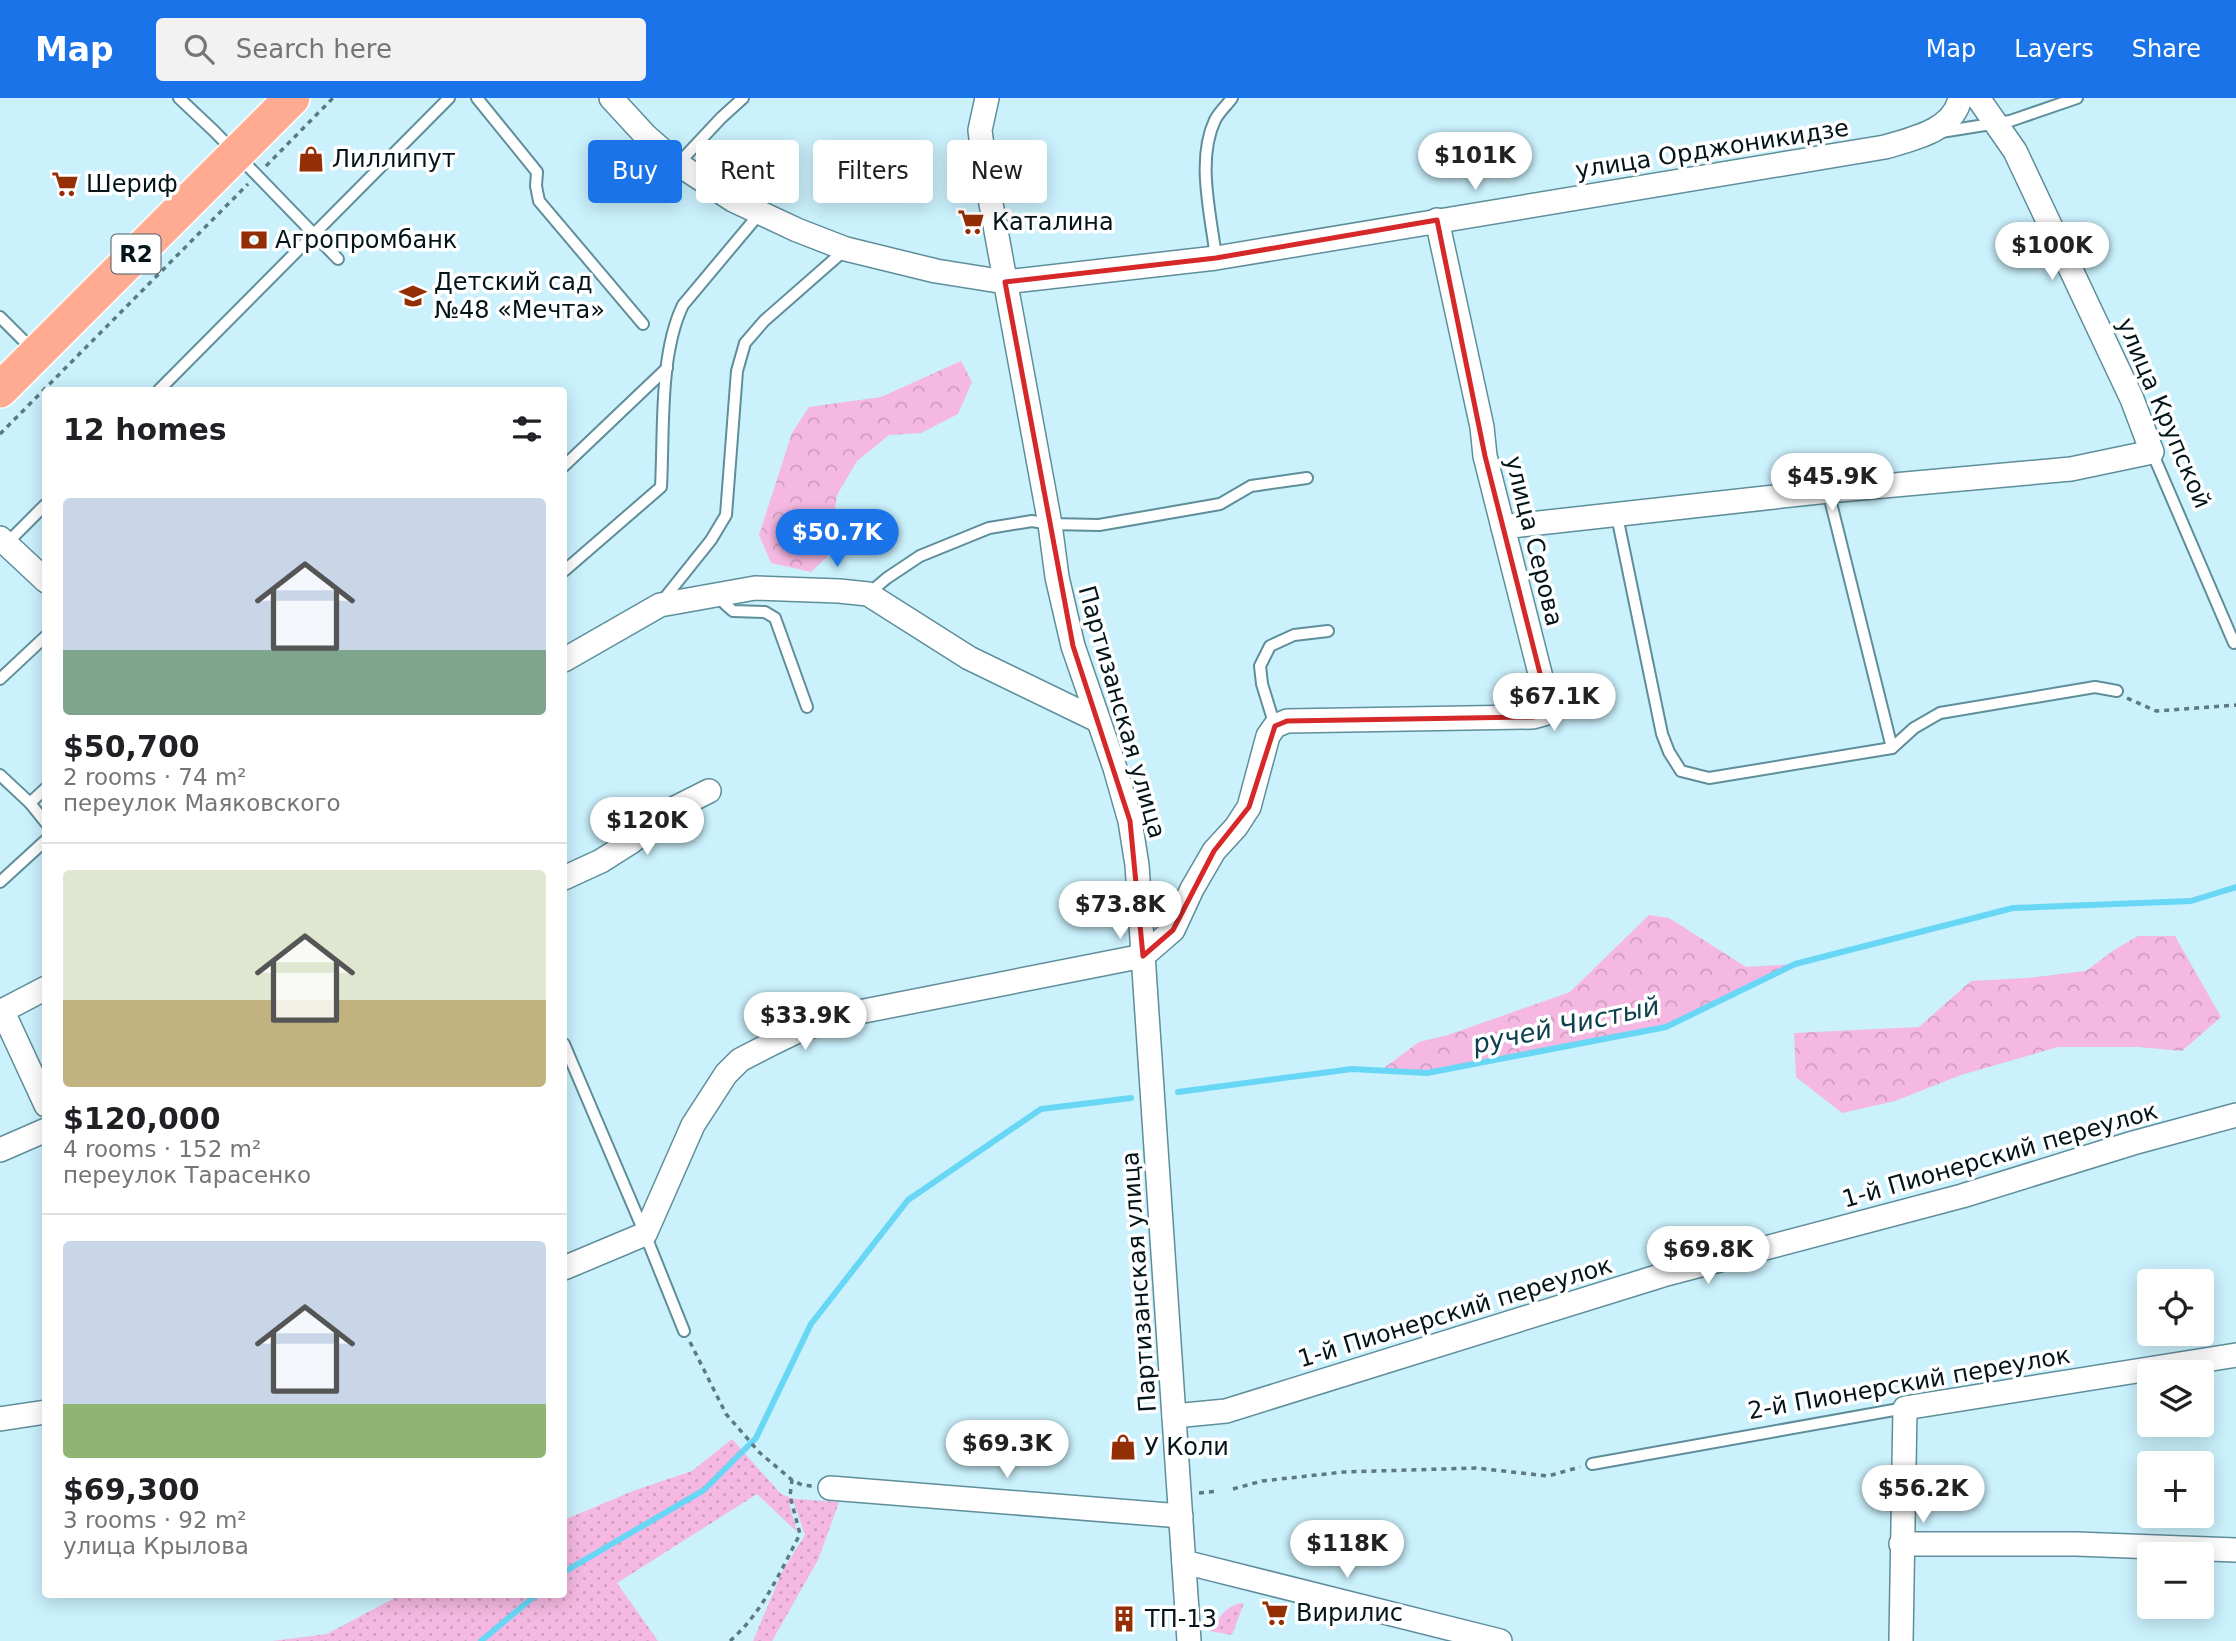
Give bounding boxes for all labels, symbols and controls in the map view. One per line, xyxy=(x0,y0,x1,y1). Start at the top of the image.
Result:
search box xyxy=(156,18,646,81)
text: Map xyxy=(35,30,114,69)
icon: search xyxy=(180,30,218,68)
text: Search here xyxy=(236,34,392,64)
text: Map xyxy=(1926,35,1976,63)
text: Layers xyxy=(2014,35,2094,63)
text: Share xyxy=(2132,35,2201,63)
street label: улица Орджоникидзе xyxy=(1573,114,1851,184)
pin: $101K xyxy=(1426,132,1524,192)
chip: Buy xyxy=(588,140,682,203)
chip: Rent xyxy=(696,140,799,203)
chip: Filters xyxy=(813,140,933,203)
chip: New xyxy=(947,140,1047,203)
text: $101K xyxy=(1434,142,1516,168)
shop icon: Лиллипут xyxy=(296,144,326,174)
place label: Лиллипут xyxy=(332,145,456,173)
supermarket icon: Шериф xyxy=(50,169,80,199)
place label: Шериф xyxy=(86,170,178,198)
supermarket icon: Каталина xyxy=(956,207,986,237)
place label: Каталина xyxy=(992,208,1114,236)
pin: $100K xyxy=(2003,222,2101,282)
bank icon: Агропромбанк xyxy=(239,225,269,255)
place label: Агропромбанк xyxy=(275,226,457,254)
text: $100K xyxy=(2011,232,2093,258)
road number: R2 xyxy=(111,234,160,274)
place label: Детский сад №48 «Мечта» xyxy=(434,268,605,324)
school or university icon: Детский сад №48 «Мечта» xyxy=(398,281,428,311)
street label: улица Крупской xyxy=(2111,314,2217,512)
icon: filters xyxy=(508,410,546,448)
text: 12 homes xyxy=(63,412,227,447)
street label: улица Серова xyxy=(1499,453,1569,629)
pin: $45.9K xyxy=(1775,454,1889,513)
text: $45.9K xyxy=(1787,463,1877,489)
pin: $50.7K xyxy=(780,510,894,569)
text: $50.7K xyxy=(792,519,882,545)
icon: home xyxy=(242,543,368,669)
street label: Партизанская улица xyxy=(1073,583,1171,841)
pin: $67.1K xyxy=(1497,674,1611,733)
text: $67.1K xyxy=(1509,683,1599,709)
text: $50,700 xyxy=(63,729,200,764)
text: 2 rooms · 74 m² xyxy=(63,764,247,790)
text: переулок Маяковского xyxy=(63,790,341,816)
pin: $120K xyxy=(598,798,696,857)
text: $120K xyxy=(606,807,688,833)
pin: $73.8K xyxy=(1063,882,1177,941)
text: $73.8K xyxy=(1075,891,1165,917)
icon: home xyxy=(242,915,368,1041)
water label: ручей Чистый xyxy=(1469,991,1662,1060)
pin: $33.9K xyxy=(748,992,862,1052)
text: $33.9K xyxy=(760,1002,850,1028)
street label: 1-й Пионерский переулок xyxy=(1839,1096,2161,1214)
text: $120,000 xyxy=(63,1101,221,1136)
text: 4 rooms · 152 m² xyxy=(63,1136,261,1162)
street label: Партизанская улица xyxy=(1116,1151,1162,1413)
text: переулок Тарасенко xyxy=(63,1162,311,1188)
pin: $69.8K xyxy=(1651,1226,1765,1286)
text: $69.8K xyxy=(1663,1236,1753,1262)
street label: 1-й Пионерский переулок xyxy=(1295,1251,1615,1373)
map controls xyxy=(2137,1269,2214,1619)
button: locate xyxy=(2137,1269,2214,1346)
icon: home xyxy=(242,1286,368,1412)
street label: 2-й Пионерский переулок xyxy=(1746,1341,2072,1425)
button: layers xyxy=(2137,1360,2214,1437)
pin: $69.3K xyxy=(950,1420,1064,1480)
text: $69.3K xyxy=(962,1430,1052,1456)
shop icon: У Коли xyxy=(1108,1432,1138,1462)
place label: У Коли xyxy=(1144,1433,1229,1461)
button: + xyxy=(2137,1451,2214,1528)
pin: $56.2K xyxy=(1866,1466,1980,1525)
text: $69,300 xyxy=(63,1472,200,1507)
text: $56.2K xyxy=(1878,1475,1968,1501)
text: 3 rooms · 92 m² xyxy=(63,1507,247,1533)
pin: $118K xyxy=(1298,1520,1396,1580)
text: $118K xyxy=(1306,1530,1388,1556)
text: улица Крылова xyxy=(63,1533,249,1559)
button: − xyxy=(2137,1542,2214,1619)
supermarket icon: Вирилис xyxy=(1260,1598,1290,1628)
place label: Вирилис xyxy=(1296,1599,1403,1627)
building icon: ТП-13 xyxy=(1109,1604,1139,1634)
place label: ТП-13 xyxy=(1144,1605,1217,1633)

